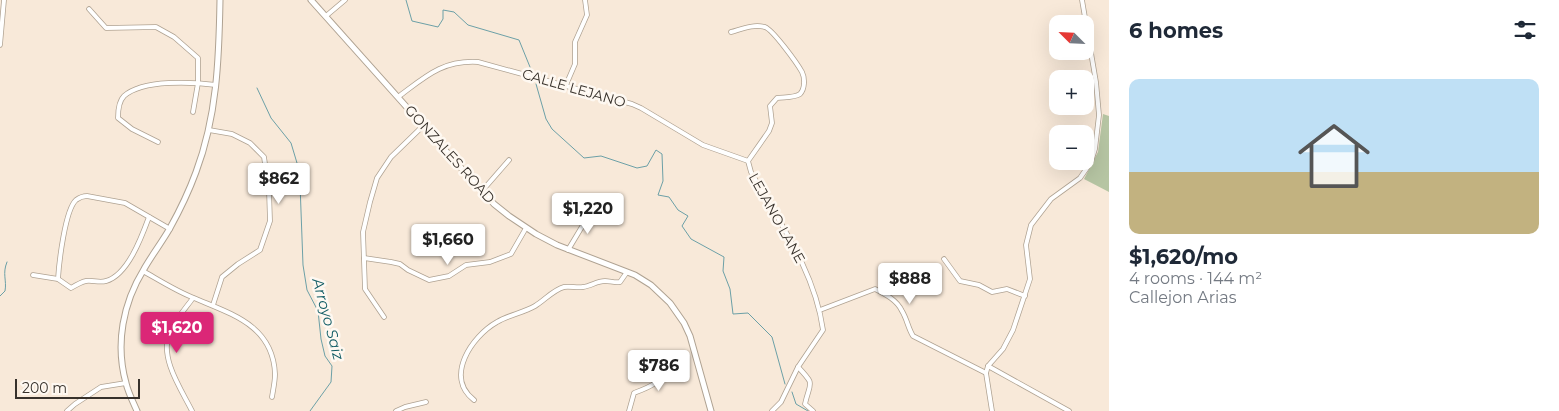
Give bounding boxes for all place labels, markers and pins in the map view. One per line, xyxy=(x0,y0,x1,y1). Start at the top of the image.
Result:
pin: $862 xyxy=(249,162,309,205)
pin: $1,220 xyxy=(547,192,629,235)
pin: $1,660 xyxy=(407,224,489,266)
pin: $888 xyxy=(880,262,940,305)
pin: $1,620 xyxy=(136,312,218,354)
pin: $786 xyxy=(629,350,689,392)

